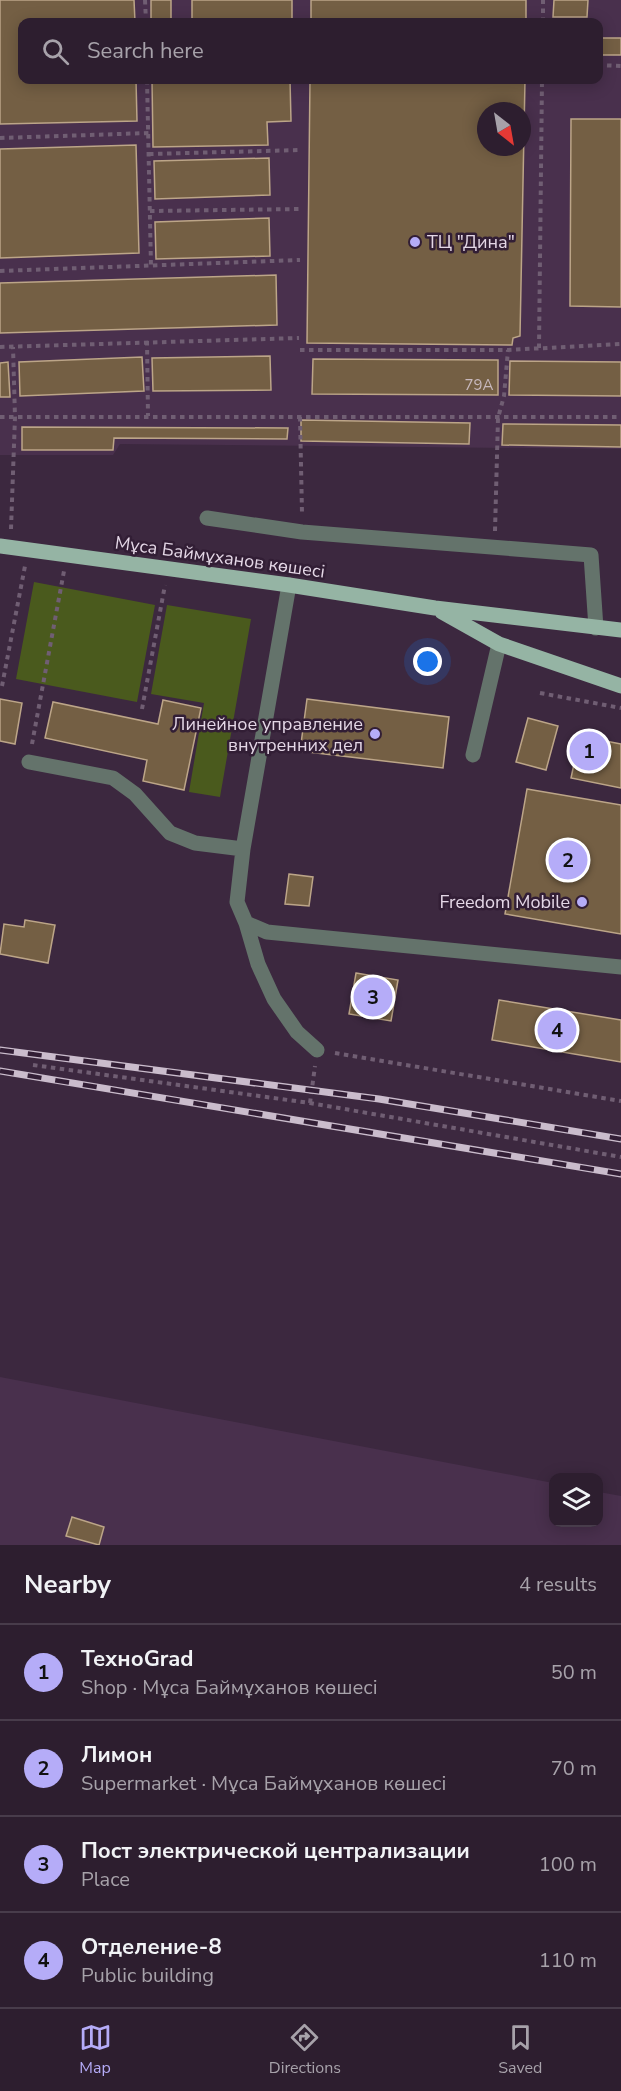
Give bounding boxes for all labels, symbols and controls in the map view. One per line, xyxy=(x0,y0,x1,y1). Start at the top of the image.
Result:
search box xyxy=(18,18,603,84)
icon: search xyxy=(39,35,72,68)
text: Search here xyxy=(87,36,204,66)
north arrow xyxy=(477,102,531,156)
place label: ТЦ "Дина" xyxy=(427,230,515,254)
marker: ТЦ "Дина" xyxy=(408,235,422,249)
house number: 79А xyxy=(465,375,494,395)
street label: Мұса Баймұханов көшесі xyxy=(113,530,327,584)
your location xyxy=(413,647,442,676)
place label: Линейное управление внутренних дел xyxy=(172,712,363,757)
marker: Линейное управление внутренних дел xyxy=(368,727,382,741)
pin: 1 xyxy=(570,728,608,774)
pin: 2 xyxy=(548,838,588,882)
place label: Freedom Mobile xyxy=(439,890,570,914)
marker: Freedom Mobile xyxy=(575,895,589,909)
pin: 3 xyxy=(354,974,392,1020)
pin: 4 xyxy=(538,1008,576,1052)
map controls xyxy=(549,1473,603,1527)
button: layers xyxy=(549,1473,603,1527)
text: Nearby xyxy=(24,1567,111,1602)
text: 4 results xyxy=(519,1571,597,1598)
text: ТехноGrad xyxy=(81,1644,194,1674)
text: 1 xyxy=(38,1659,50,1686)
text: 50 m xyxy=(551,1659,597,1686)
text: Shop · Мұса Баймұханов көшесі xyxy=(81,1674,378,1701)
text: Лимон xyxy=(81,1740,152,1770)
text: 2 xyxy=(38,1755,50,1782)
text: 70 m xyxy=(551,1755,597,1782)
text: Supermarket · Мұса Баймұханов көшесі xyxy=(81,1770,446,1797)
text: Пост электрической централизации xyxy=(81,1836,470,1866)
text: 3 xyxy=(38,1851,50,1878)
text: 100 m xyxy=(539,1851,597,1878)
text: Place xyxy=(81,1866,130,1893)
text: Отделение-8 xyxy=(81,1932,222,1962)
text: 4 xyxy=(38,1947,50,1974)
text: 110 m xyxy=(539,1947,597,1974)
text: Public building xyxy=(81,1962,214,1989)
tab: Map xyxy=(79,2021,112,2079)
tab: Directions xyxy=(269,2021,341,2079)
tab: Saved xyxy=(498,2021,542,2079)

